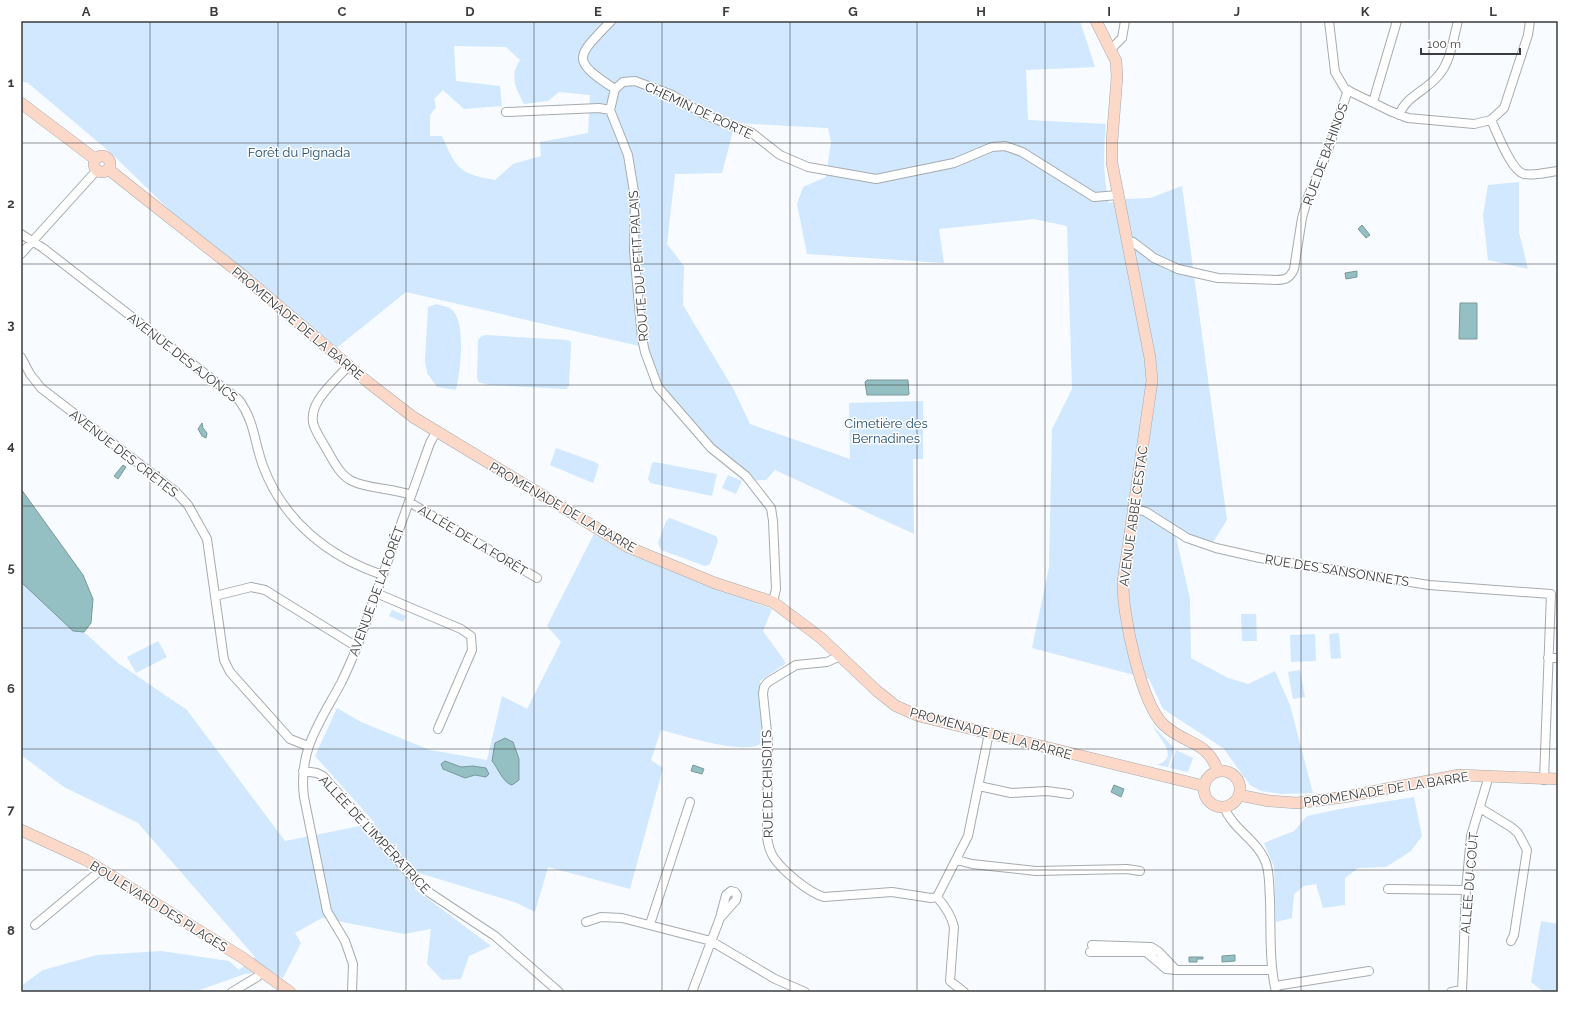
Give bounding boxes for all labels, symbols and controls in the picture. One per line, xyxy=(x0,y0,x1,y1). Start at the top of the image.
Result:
text: A xyxy=(82,4,91,19)
text: B xyxy=(210,4,219,19)
text: C xyxy=(338,4,347,19)
text: D xyxy=(465,4,475,19)
text: E xyxy=(594,4,602,19)
text: F xyxy=(722,4,730,19)
text: G xyxy=(848,4,858,19)
text: H xyxy=(976,4,986,19)
text: I xyxy=(1107,4,1111,19)
text: J xyxy=(1234,4,1240,19)
text: K xyxy=(1361,4,1370,19)
text: L xyxy=(1489,4,1497,19)
scale bar xyxy=(1421,30,1520,56)
text: 100 m xyxy=(1427,37,1461,51)
text: 1 xyxy=(8,75,15,90)
street label: CHEMIN DE PORTE xyxy=(643,79,755,142)
street label: RUE DE BAHINOS xyxy=(1300,101,1351,207)
park label: Forêt du Pignada xyxy=(248,145,350,160)
street label: ROUTE DU PETIT PALAIS xyxy=(626,190,651,342)
text: 2 xyxy=(7,196,15,211)
street label: PROMENADE DE LA BARRE xyxy=(229,264,367,383)
street label: AVENUE DES AJONCS xyxy=(125,310,241,405)
text: 3 xyxy=(7,317,15,332)
street label: AVENUE DES CRÊTES xyxy=(67,406,181,500)
park label: Cimetière des Bernadines xyxy=(844,416,928,446)
text: 4 xyxy=(7,438,15,453)
street label: AVENUE ABBÉ CESTAC xyxy=(1116,445,1151,587)
street label: PROMENADE DE LA BARRE xyxy=(487,459,639,556)
street label: ALLÉE DE LA FORÊT xyxy=(416,502,530,579)
street label: AVENUE DE LA FORÊT xyxy=(346,524,407,658)
street label: RUE DES SANSONNETS xyxy=(1264,552,1410,589)
text: 5 xyxy=(7,560,15,575)
text: 6 xyxy=(7,681,15,696)
street label: PROMENADE DE LA BARRE xyxy=(908,705,1074,762)
street label: RUE DE CHISDITS xyxy=(759,730,776,838)
street label: PROMENADE DE LA BARRE xyxy=(1302,769,1470,810)
street label: ALLÉE DE L'IMPÉRATRICE xyxy=(316,772,433,897)
text: 7 xyxy=(7,802,15,817)
street label: ALLÉE DU COÛT xyxy=(1458,832,1481,934)
street label: BOULEVARD DES PLAGES xyxy=(87,858,230,955)
text: 8 xyxy=(7,923,15,938)

